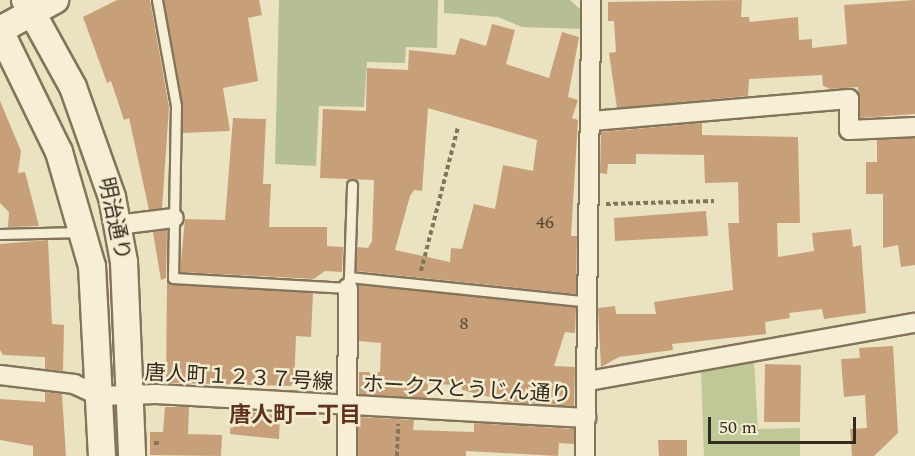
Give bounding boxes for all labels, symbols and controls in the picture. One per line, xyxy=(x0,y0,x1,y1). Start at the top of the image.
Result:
street label: 明治通り xyxy=(93,175,135,263)
house number: 46 xyxy=(536,212,554,234)
house number: 8 xyxy=(460,313,468,335)
street label: 唐人町１２３７号線 xyxy=(144,360,334,396)
street label: ホークスとうじん通り xyxy=(361,372,573,408)
district label: 唐人町一丁目 xyxy=(229,403,361,429)
scale bar xyxy=(711,405,860,443)
text: 50 m xyxy=(719,414,757,441)

